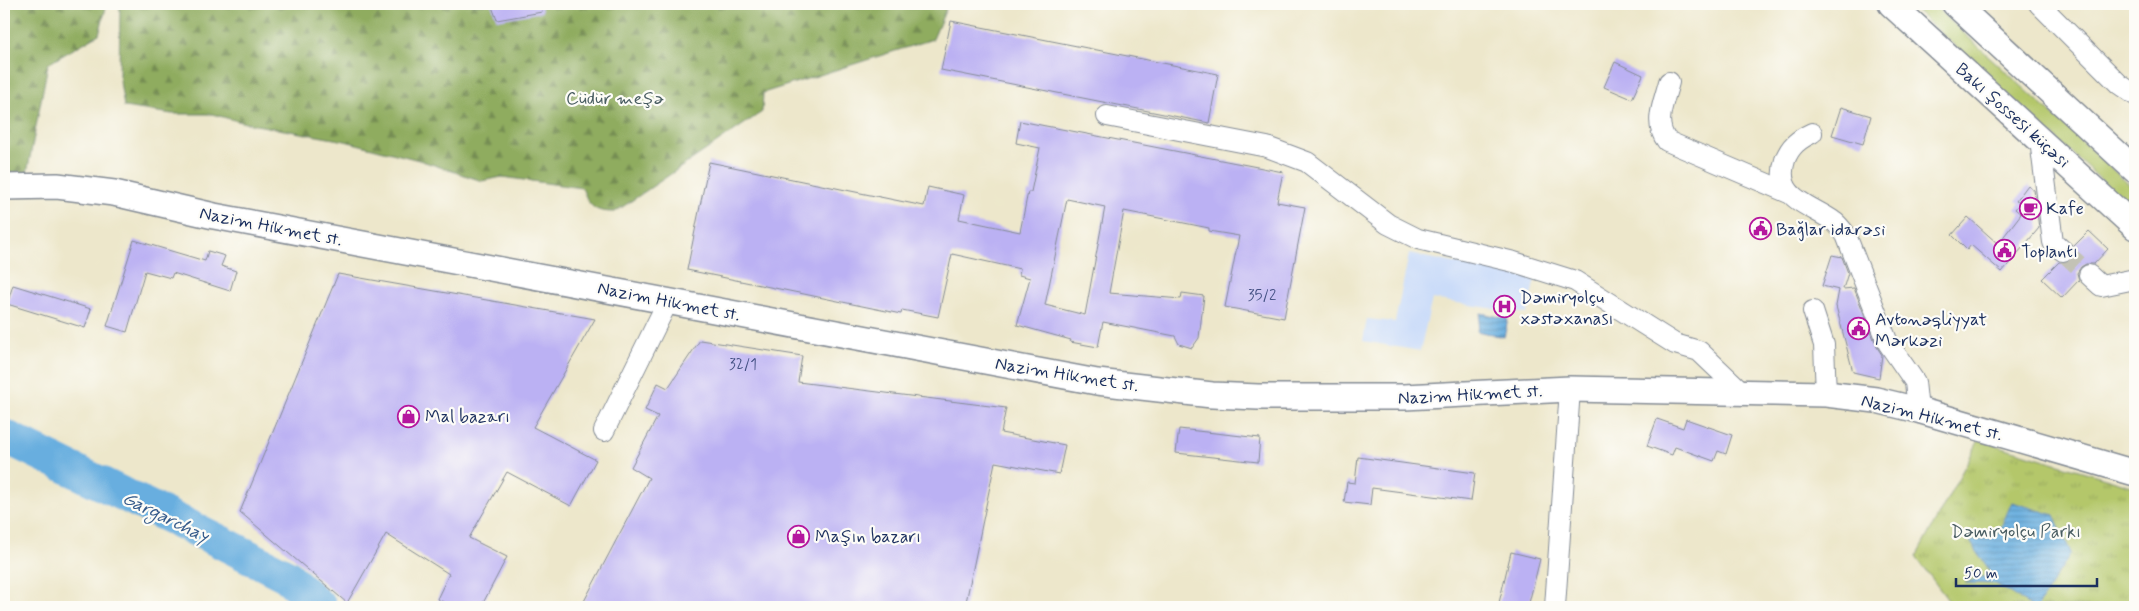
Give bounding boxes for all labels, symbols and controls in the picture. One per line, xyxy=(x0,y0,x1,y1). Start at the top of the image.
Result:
street label: Bakı şossesi küçəsi xyxy=(1950,58,2075,174)
park label: Cüdür meşə xyxy=(566,87,664,111)
cafe icon: Kafe xyxy=(2018,196,2042,220)
place label: Kafe xyxy=(2046,197,2084,221)
street label: Nazim Hikmet st. xyxy=(197,201,344,253)
public building icon: Bağlar idarəsi xyxy=(1748,217,1772,241)
place label: Bağlar idarəsi xyxy=(1776,218,1885,242)
public building icon: Toplantı xyxy=(1993,239,2017,263)
place label: Toplantı xyxy=(2021,240,2078,264)
street label: Nazim Hikmet st. xyxy=(595,276,742,328)
house number: 35/2 xyxy=(1248,286,1276,306)
place label: Dəmiryolçu xəstəxanası xyxy=(1520,286,1613,331)
hospital icon: Dəmiryolçu xəstəxanası xyxy=(1492,295,1516,319)
place label: Avtonəqliyyat Mərkəzi xyxy=(1875,308,1987,353)
public building icon: Avtonəqliyyat Mərkəzi xyxy=(1847,317,1871,341)
street label: Nazim Hikmet st. xyxy=(993,352,1140,398)
house number: 32/1 xyxy=(729,355,757,375)
street label: Nazim Hikmet st. xyxy=(1397,379,1543,411)
street label: Nazim Hikmet st. xyxy=(1859,389,2005,447)
shop icon: Mal bazarı xyxy=(397,404,421,428)
place label: Mal bazarı xyxy=(425,405,510,429)
water label: Gargarchay xyxy=(117,486,214,552)
park label: Dəmiryolçu Parkı xyxy=(1951,520,2081,544)
shop icon: Maşın bazarı xyxy=(787,524,811,548)
place label: Maşın bazarı xyxy=(815,525,921,549)
scale bar xyxy=(1956,556,2098,588)
text: 50 m xyxy=(1964,564,1998,584)

